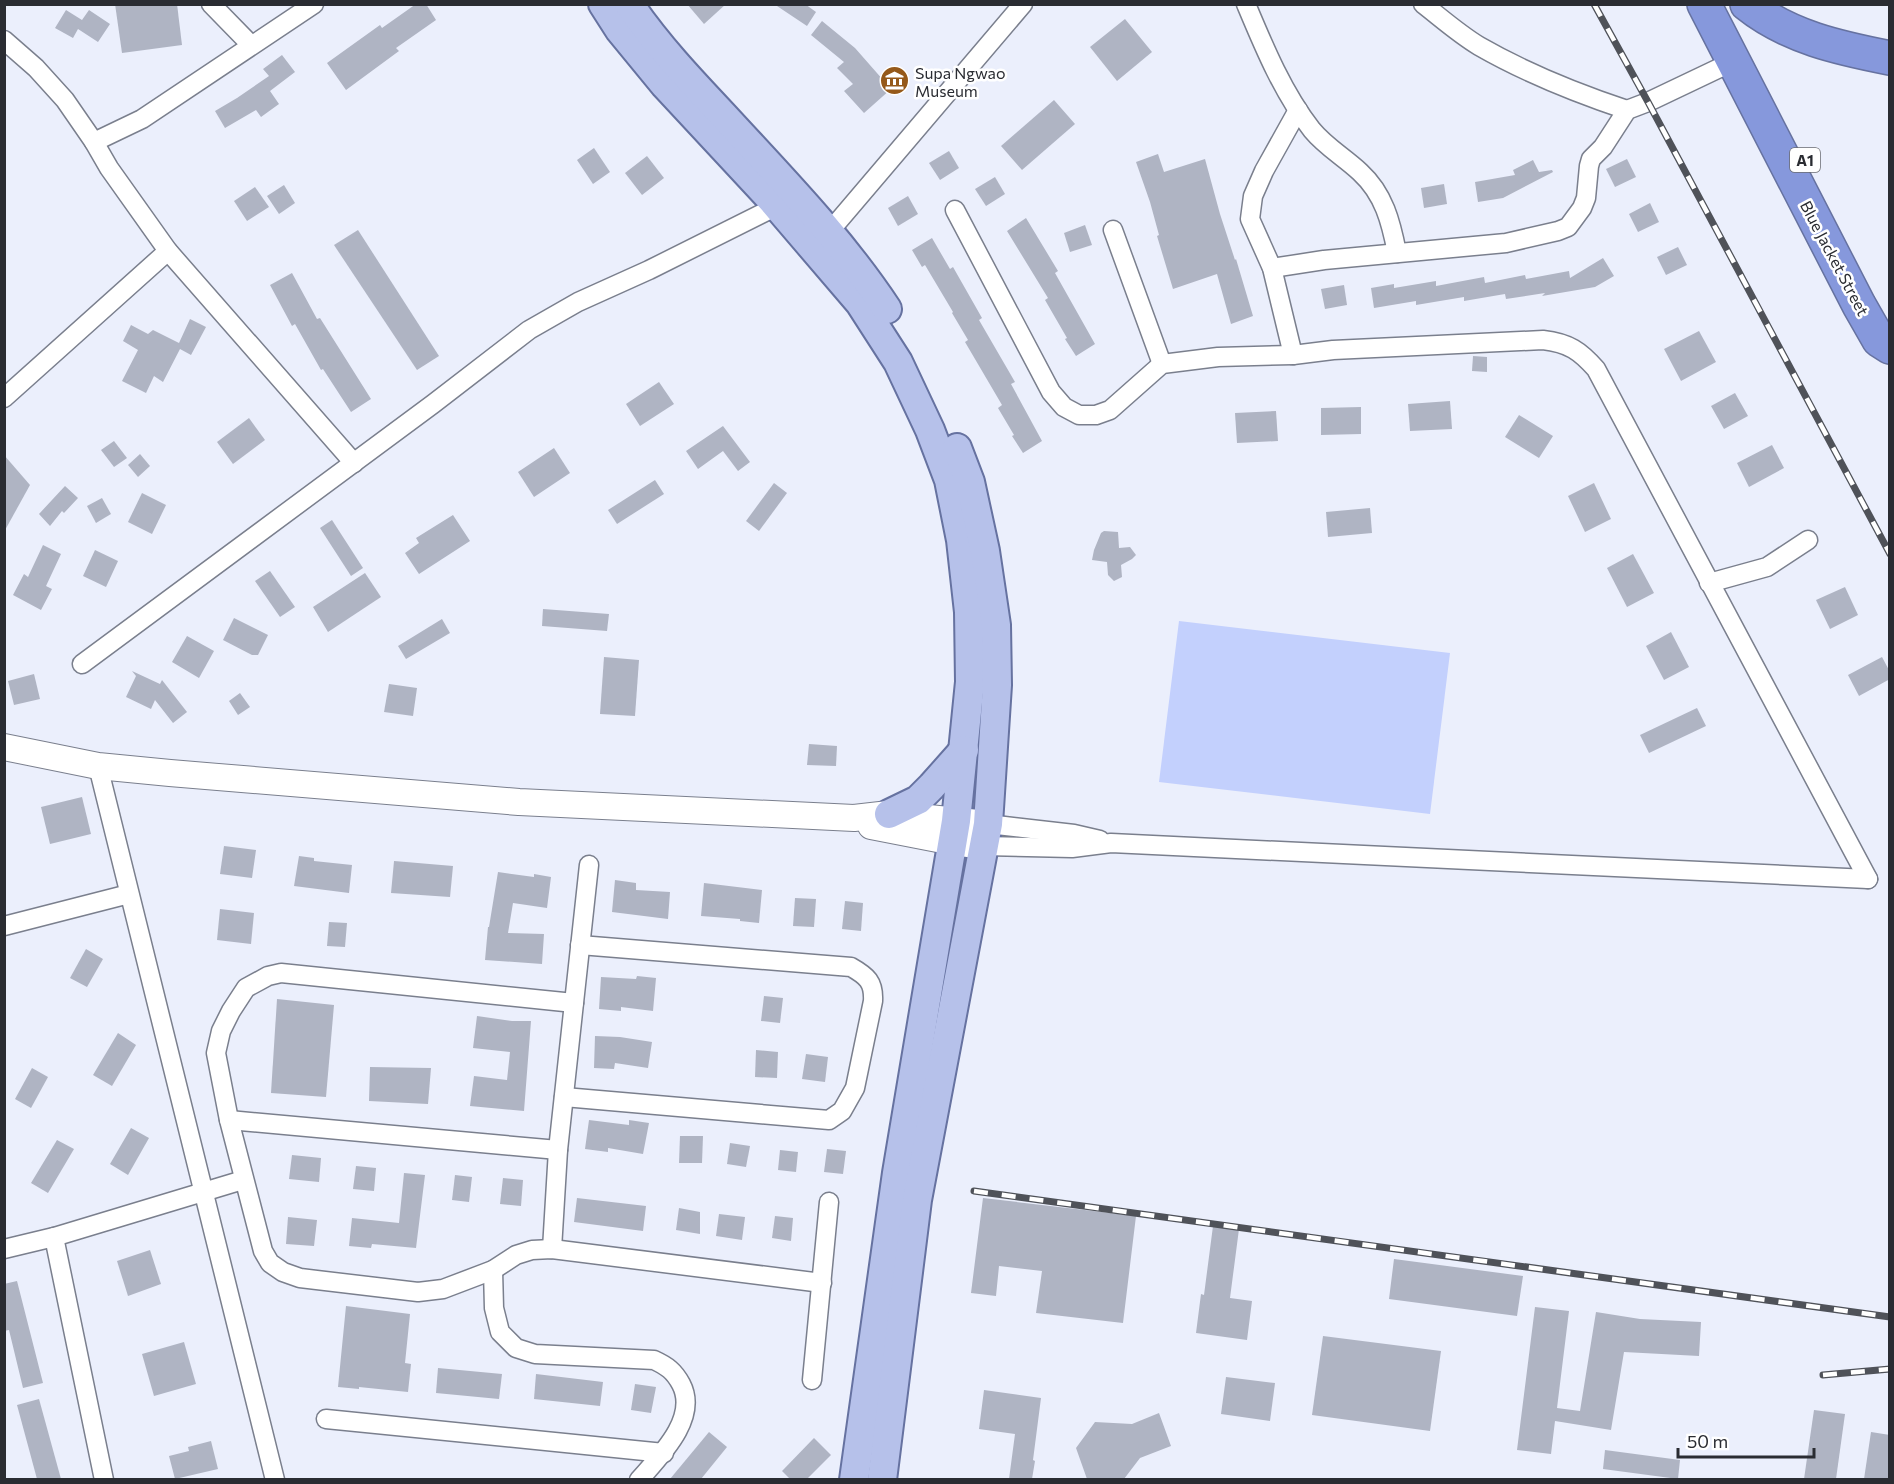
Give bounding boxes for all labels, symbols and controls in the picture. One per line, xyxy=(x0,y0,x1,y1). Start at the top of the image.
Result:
place label: Supa Ngwao Museum xyxy=(915,63,1006,100)
museum icon: Supa Ngwao Museum xyxy=(878,65,910,97)
road number: A1 xyxy=(1790,148,1820,172)
street label: Blue Jacket Street xyxy=(1797,197,1873,319)
scale bar xyxy=(1678,1421,1814,1459)
text: 50 m xyxy=(1687,1430,1728,1452)

